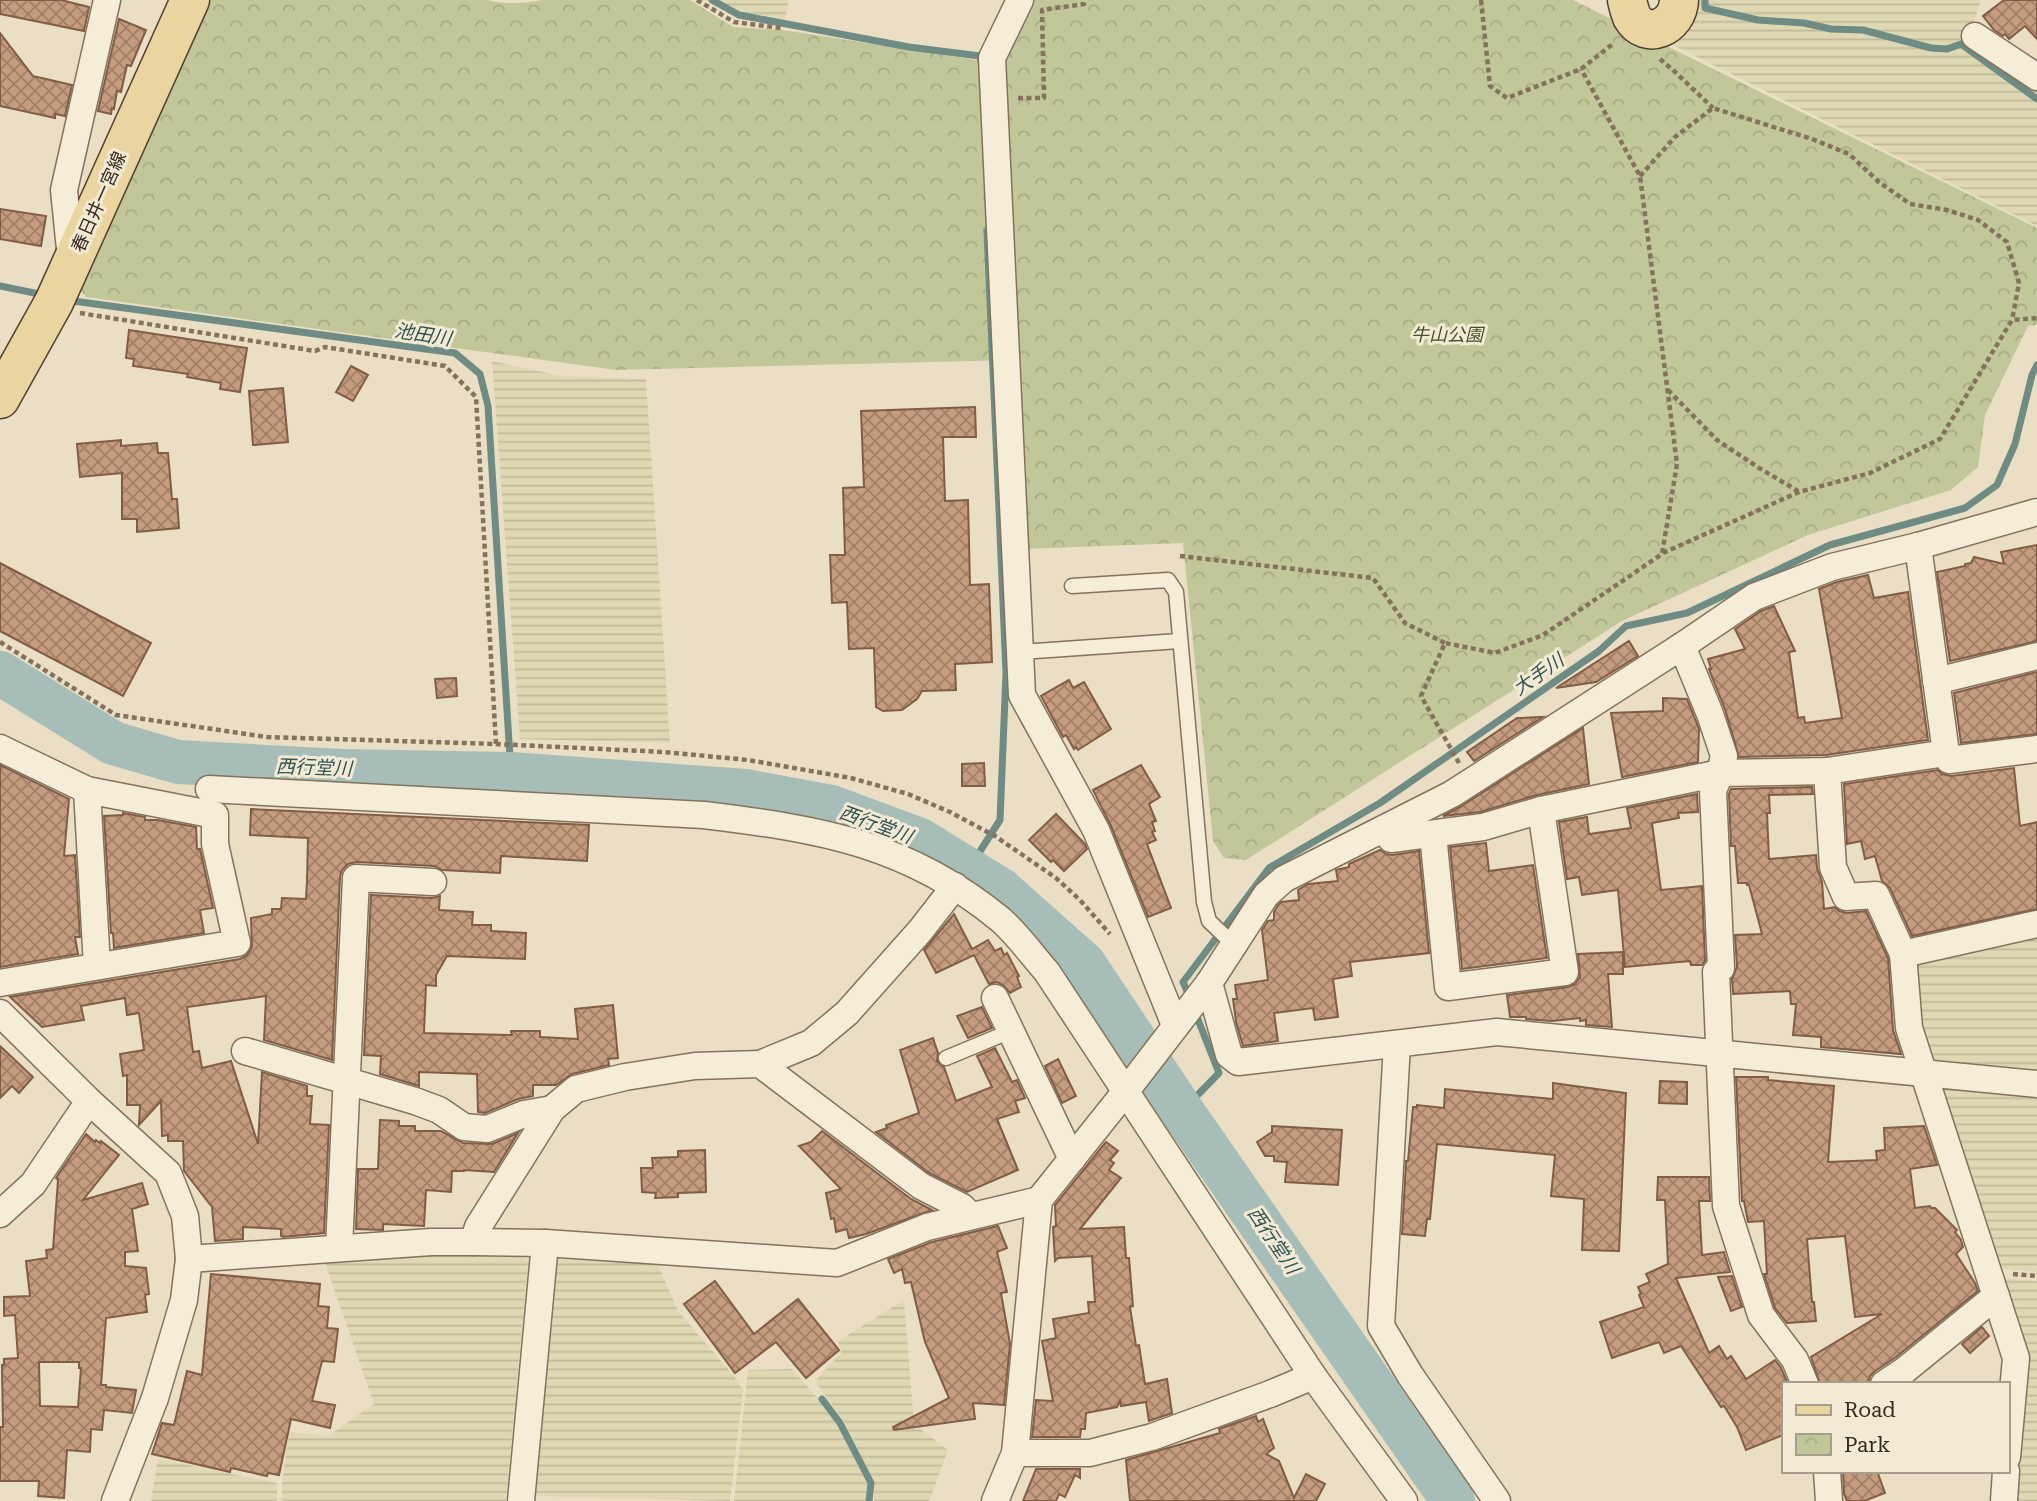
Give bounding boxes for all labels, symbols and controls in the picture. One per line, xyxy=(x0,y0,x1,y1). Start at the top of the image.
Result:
street label: 春日井一宮線 xyxy=(67,148,130,255)
water label: 池田川 xyxy=(393,319,455,351)
park label: 牛山公園 xyxy=(1411,324,1486,345)
water label: 大手川 xyxy=(1508,647,1570,700)
water label: 西行堂川 xyxy=(276,755,354,780)
water label: 西行堂川 xyxy=(836,801,917,849)
water label: 西行堂川 xyxy=(1243,1202,1305,1280)
legend xyxy=(1782,1382,2009,1473)
text: Road xyxy=(1844,1398,1896,1422)
text: Park xyxy=(1844,1433,1890,1457)

